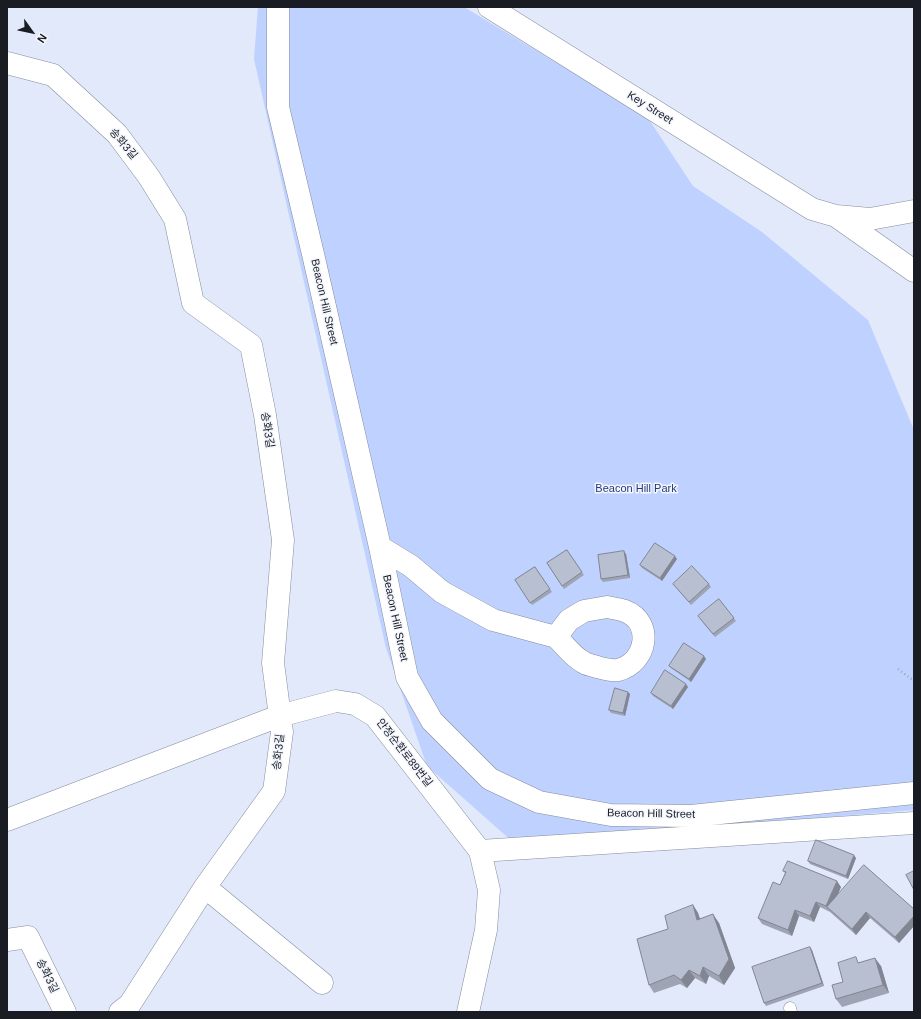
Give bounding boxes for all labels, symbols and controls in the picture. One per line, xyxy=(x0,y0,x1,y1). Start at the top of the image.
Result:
north arrow xyxy=(12,12,52,52)
text: N xyxy=(35,32,49,45)
street label: Key Street xyxy=(625,89,675,127)
street label: 송화3길 xyxy=(106,126,140,162)
street label: Beacon Hill Street xyxy=(308,258,340,346)
street label: 송화3길 xyxy=(258,411,276,449)
park label: Beacon Hill Park xyxy=(595,482,677,496)
street label: Beacon Hill Street xyxy=(379,574,411,662)
street label: 안정순환로89번길 xyxy=(373,716,435,790)
street label: 송화3길 xyxy=(271,733,287,771)
street label: Beacon Hill Street xyxy=(607,807,695,821)
street label: 송화3길 xyxy=(33,957,61,995)

